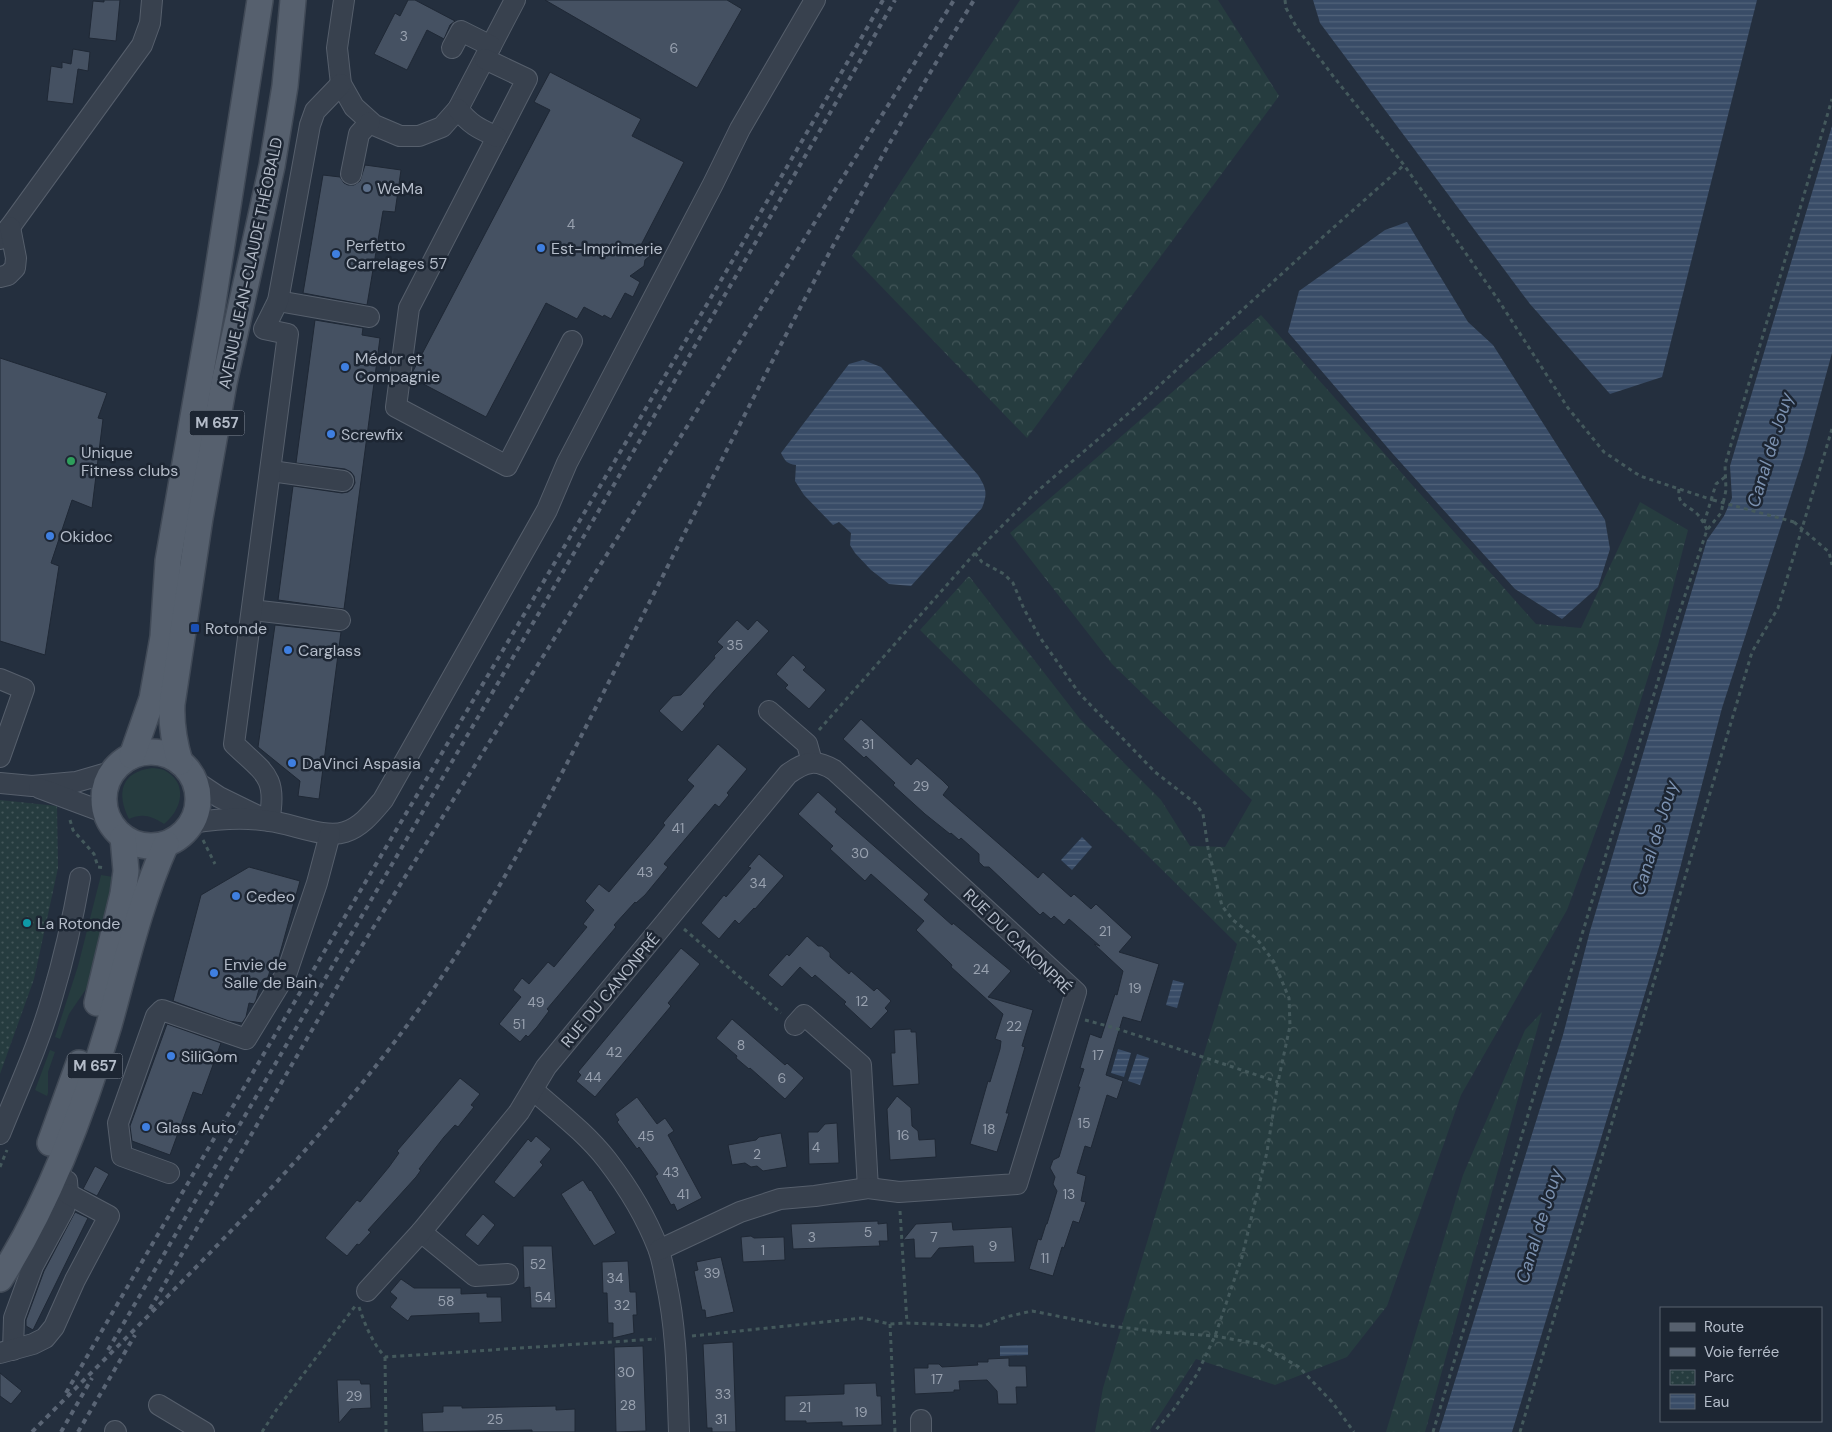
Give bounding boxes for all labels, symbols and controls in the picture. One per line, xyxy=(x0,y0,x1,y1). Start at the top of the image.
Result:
house number: 3 xyxy=(400,27,408,45)
house number: 6 xyxy=(670,39,678,57)
street label: AVENUE JEAN-CLAUDE THÉOBALD xyxy=(214,135,287,391)
place label: WeMa xyxy=(377,178,423,199)
marker: WeMa xyxy=(361,182,373,194)
house number: 4 xyxy=(567,215,576,233)
place label: Perfetto Carrelages 57 xyxy=(346,235,447,274)
place label: Est-Imprimerie xyxy=(551,238,663,259)
marker: Est-Imprimerie xyxy=(535,242,547,254)
marker: Perfetto Carrelages 57 xyxy=(330,248,342,260)
place label: Médor et Compagnie xyxy=(355,348,440,387)
marker: Médor et Compagnie xyxy=(339,361,351,373)
water label: Canal de Jouy xyxy=(1741,389,1799,510)
road number: M 657 xyxy=(190,410,244,436)
place label: Screwfix xyxy=(341,424,403,445)
marker: Screwfix xyxy=(325,428,337,440)
place label: Unique Fitness clubs xyxy=(81,442,178,481)
marker: Unique Fitness clubs xyxy=(65,455,77,467)
place label: Okidoc xyxy=(60,526,113,547)
marker: Okidoc xyxy=(44,530,56,542)
place label: Rotonde xyxy=(205,618,267,639)
marker: Rotonde xyxy=(189,622,201,634)
house number: 35 xyxy=(727,636,743,654)
place label: Carglass xyxy=(298,640,361,661)
marker: Carglass xyxy=(282,644,294,656)
house number: 31 xyxy=(862,735,874,753)
place label: DaVinci Aspasia xyxy=(302,753,421,774)
marker: DaVinci Aspasia xyxy=(286,757,298,769)
house number: 29 xyxy=(913,777,930,795)
water label: Canal de Jouy xyxy=(1626,777,1684,898)
house number: 41 xyxy=(672,819,684,837)
house number: 30 xyxy=(851,844,869,862)
house number: 43 xyxy=(637,863,653,881)
house number: 34 xyxy=(750,874,767,892)
street label: RUE DU CANONPRÉ xyxy=(959,884,1076,999)
place label: Cedeo xyxy=(246,886,295,907)
marker: Cedeo xyxy=(230,890,242,902)
place label: La Rotonde xyxy=(37,913,120,934)
marker: La Rotonde xyxy=(21,917,33,929)
house number: 21 xyxy=(1099,922,1111,940)
street label: RUE DU CANONPRÉ xyxy=(556,929,664,1052)
place label: Envie de Salle de Bain xyxy=(224,954,317,993)
house number: 24 xyxy=(973,960,990,978)
marker: Envie de Salle de Bain xyxy=(208,967,220,979)
house number: 19 xyxy=(1128,979,1142,997)
house number: 12 xyxy=(856,992,868,1010)
house number: 49 xyxy=(527,993,545,1011)
house number: 51 xyxy=(513,1015,525,1033)
house number: 22 xyxy=(1006,1017,1022,1035)
house number: 8 xyxy=(737,1036,745,1054)
house number: 42 xyxy=(606,1043,622,1061)
place label: SiliGom xyxy=(181,1046,237,1067)
house number: 17 xyxy=(1092,1046,1104,1064)
marker: SiliGom xyxy=(165,1050,177,1062)
road number: M 657 xyxy=(68,1054,122,1078)
house number: 44 xyxy=(585,1068,602,1086)
house number: 6 xyxy=(778,1069,786,1087)
house number: 15 xyxy=(1078,1114,1090,1132)
place label: Glass Auto xyxy=(156,1117,236,1138)
house number: 18 xyxy=(983,1120,995,1138)
marker: Glass Auto xyxy=(140,1121,152,1133)
house number: 16 xyxy=(896,1126,910,1144)
house number: 45 xyxy=(637,1127,655,1145)
house number: 4 xyxy=(812,1138,821,1156)
house number: 2 xyxy=(753,1145,761,1163)
house number: 43 xyxy=(663,1163,679,1181)
water label: Canal de Jouy xyxy=(1510,1165,1568,1286)
house number: 41 xyxy=(677,1185,689,1203)
house number: 13 xyxy=(1063,1185,1075,1203)
house number: 5 xyxy=(864,1223,872,1241)
house number: 3 xyxy=(808,1228,816,1246)
house number: 7 xyxy=(930,1228,938,1246)
house number: 9 xyxy=(989,1237,998,1255)
house number: 1 xyxy=(761,1241,765,1259)
house number: 11 xyxy=(1041,1249,1049,1267)
house number: 52 xyxy=(530,1255,546,1273)
house number: 39 xyxy=(704,1264,721,1282)
house number: 34 xyxy=(607,1269,624,1287)
house number: 54 xyxy=(534,1288,552,1306)
house number: 58 xyxy=(437,1292,455,1310)
house number: 32 xyxy=(614,1296,630,1314)
legend xyxy=(1660,1307,1822,1422)
text: Route xyxy=(1704,1317,1744,1337)
text: Voie ferrée xyxy=(1704,1342,1779,1362)
house number: 30 xyxy=(617,1363,635,1381)
text: Parc xyxy=(1704,1367,1734,1387)
house number: 17 xyxy=(931,1370,943,1388)
house number: 33 xyxy=(715,1385,731,1403)
house number: 29 xyxy=(346,1387,363,1405)
text: Eau xyxy=(1704,1392,1729,1412)
house number: 28 xyxy=(620,1396,636,1414)
house number: 21 xyxy=(799,1398,811,1416)
house number: 19 xyxy=(854,1403,868,1421)
house number: 25 xyxy=(487,1410,503,1428)
house number: 31 xyxy=(715,1410,727,1428)

